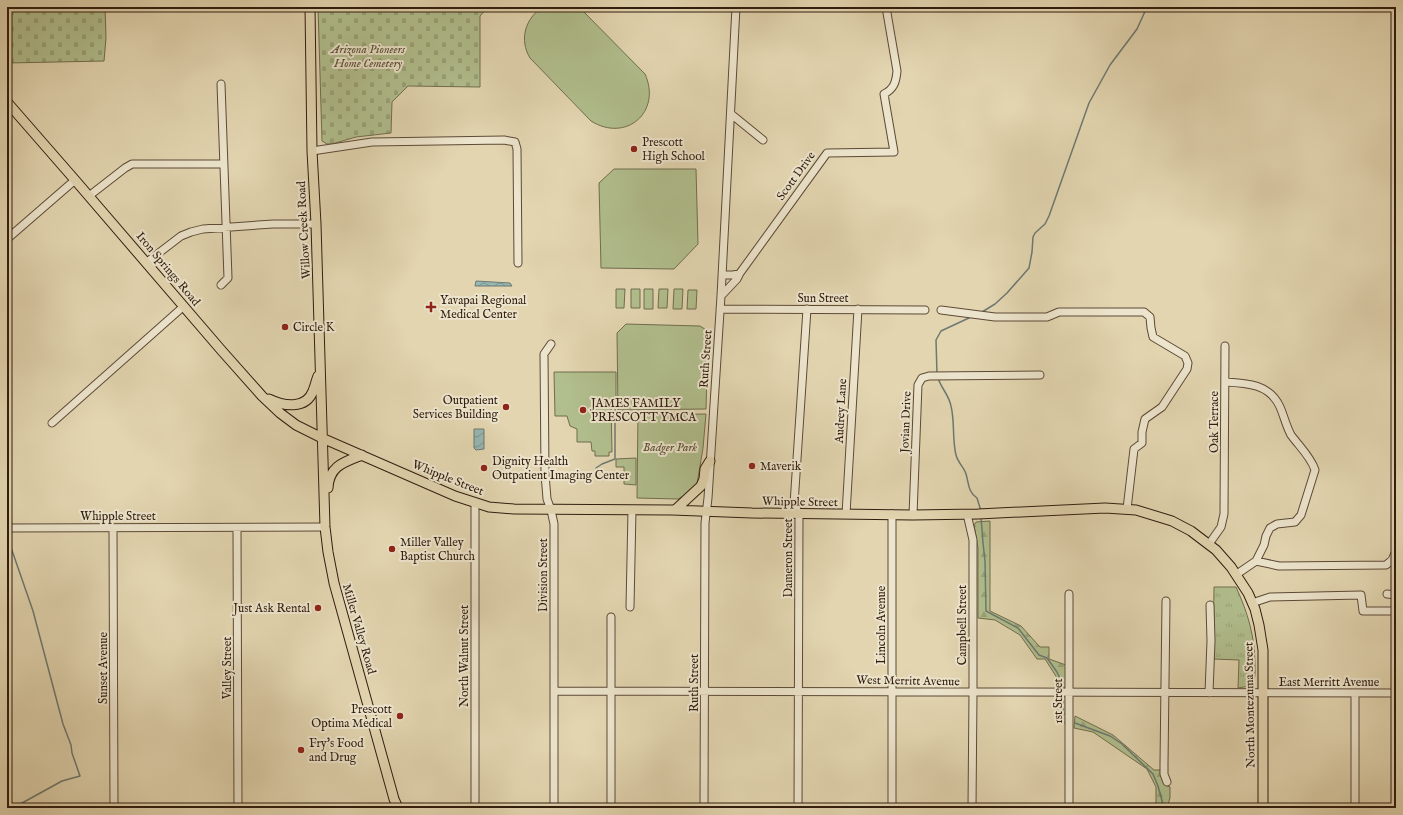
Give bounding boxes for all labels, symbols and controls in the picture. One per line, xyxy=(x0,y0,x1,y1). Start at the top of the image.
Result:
park label: Arizona Pioneers Home Cemetery xyxy=(329,42,406,71)
place label: Prescott High School xyxy=(642,135,706,164)
marker: Prescott High School xyxy=(629,144,639,154)
street label: Scott Drive xyxy=(773,148,819,203)
street label: Willow Creek Road xyxy=(294,180,314,279)
street label: Iron Springs Road xyxy=(132,229,204,310)
street label: Sun Street xyxy=(797,291,849,306)
place label: Yavapai Regional Medical Center xyxy=(440,293,527,322)
marker: Yavapai Regional Medical Center xyxy=(425,301,437,313)
place label: Circle K xyxy=(293,320,335,335)
marker: Circle K xyxy=(280,322,290,332)
street label: Ruth Street xyxy=(696,329,716,389)
street label: Audrey Lane xyxy=(832,378,850,445)
street label: Jovian Drive xyxy=(897,390,916,455)
street label: Oak Terrace xyxy=(1207,390,1222,453)
place label: Outpatient Services Building xyxy=(413,393,498,422)
place label: JAMES FAMILY PRESCOTT YMCA xyxy=(589,396,697,425)
marker: Outpatient Services Building xyxy=(501,402,511,412)
marker: JAMES FAMILY PRESCOTT YMCA xyxy=(578,405,588,415)
park label: Badger Park xyxy=(643,440,697,456)
place label: Dignity Health Outpatient Imaging Center xyxy=(492,454,630,484)
street label: Whipple Street xyxy=(410,457,486,500)
place label: Maverik xyxy=(760,459,802,474)
marker: Maverik xyxy=(747,461,757,471)
marker: Dignity Health Outpatient Imaging Center xyxy=(479,463,489,473)
street label: Whipple Street xyxy=(762,494,838,511)
street label: Whipple Street xyxy=(80,509,156,525)
street label: Dameron Street xyxy=(781,518,796,598)
place label: Miller Valley Baptist Church xyxy=(400,535,476,565)
street label: Division Street xyxy=(536,538,551,612)
marker: Miller Valley Baptist Church xyxy=(387,544,397,554)
street label: Miller Valley Road xyxy=(339,582,379,677)
street label: Lincoln Avenue xyxy=(874,585,889,664)
street label: Campbell Street xyxy=(955,585,971,665)
place label: Just Ask Rental xyxy=(231,601,311,617)
marker: Just Ask Rental xyxy=(313,603,323,613)
street label: North Walnut Street xyxy=(457,605,472,707)
street label: Sunset Avenue xyxy=(96,632,111,704)
street label: Valley Street xyxy=(220,637,235,700)
street label: North Montezuma Street xyxy=(1241,642,1259,768)
street label: Ruth Street xyxy=(687,654,702,712)
street label: West Merritt Avenue xyxy=(856,673,960,689)
street label: East Merritt Avenue xyxy=(1279,675,1380,690)
street label: 1st Street xyxy=(1051,678,1066,724)
place label: Prescott Optima Medical xyxy=(311,702,393,732)
marker: Prescott Optima Medical xyxy=(395,711,405,721)
place label: Fry's Food and Drug xyxy=(309,736,364,765)
marker: Fry's Food and Drug xyxy=(296,745,306,755)

